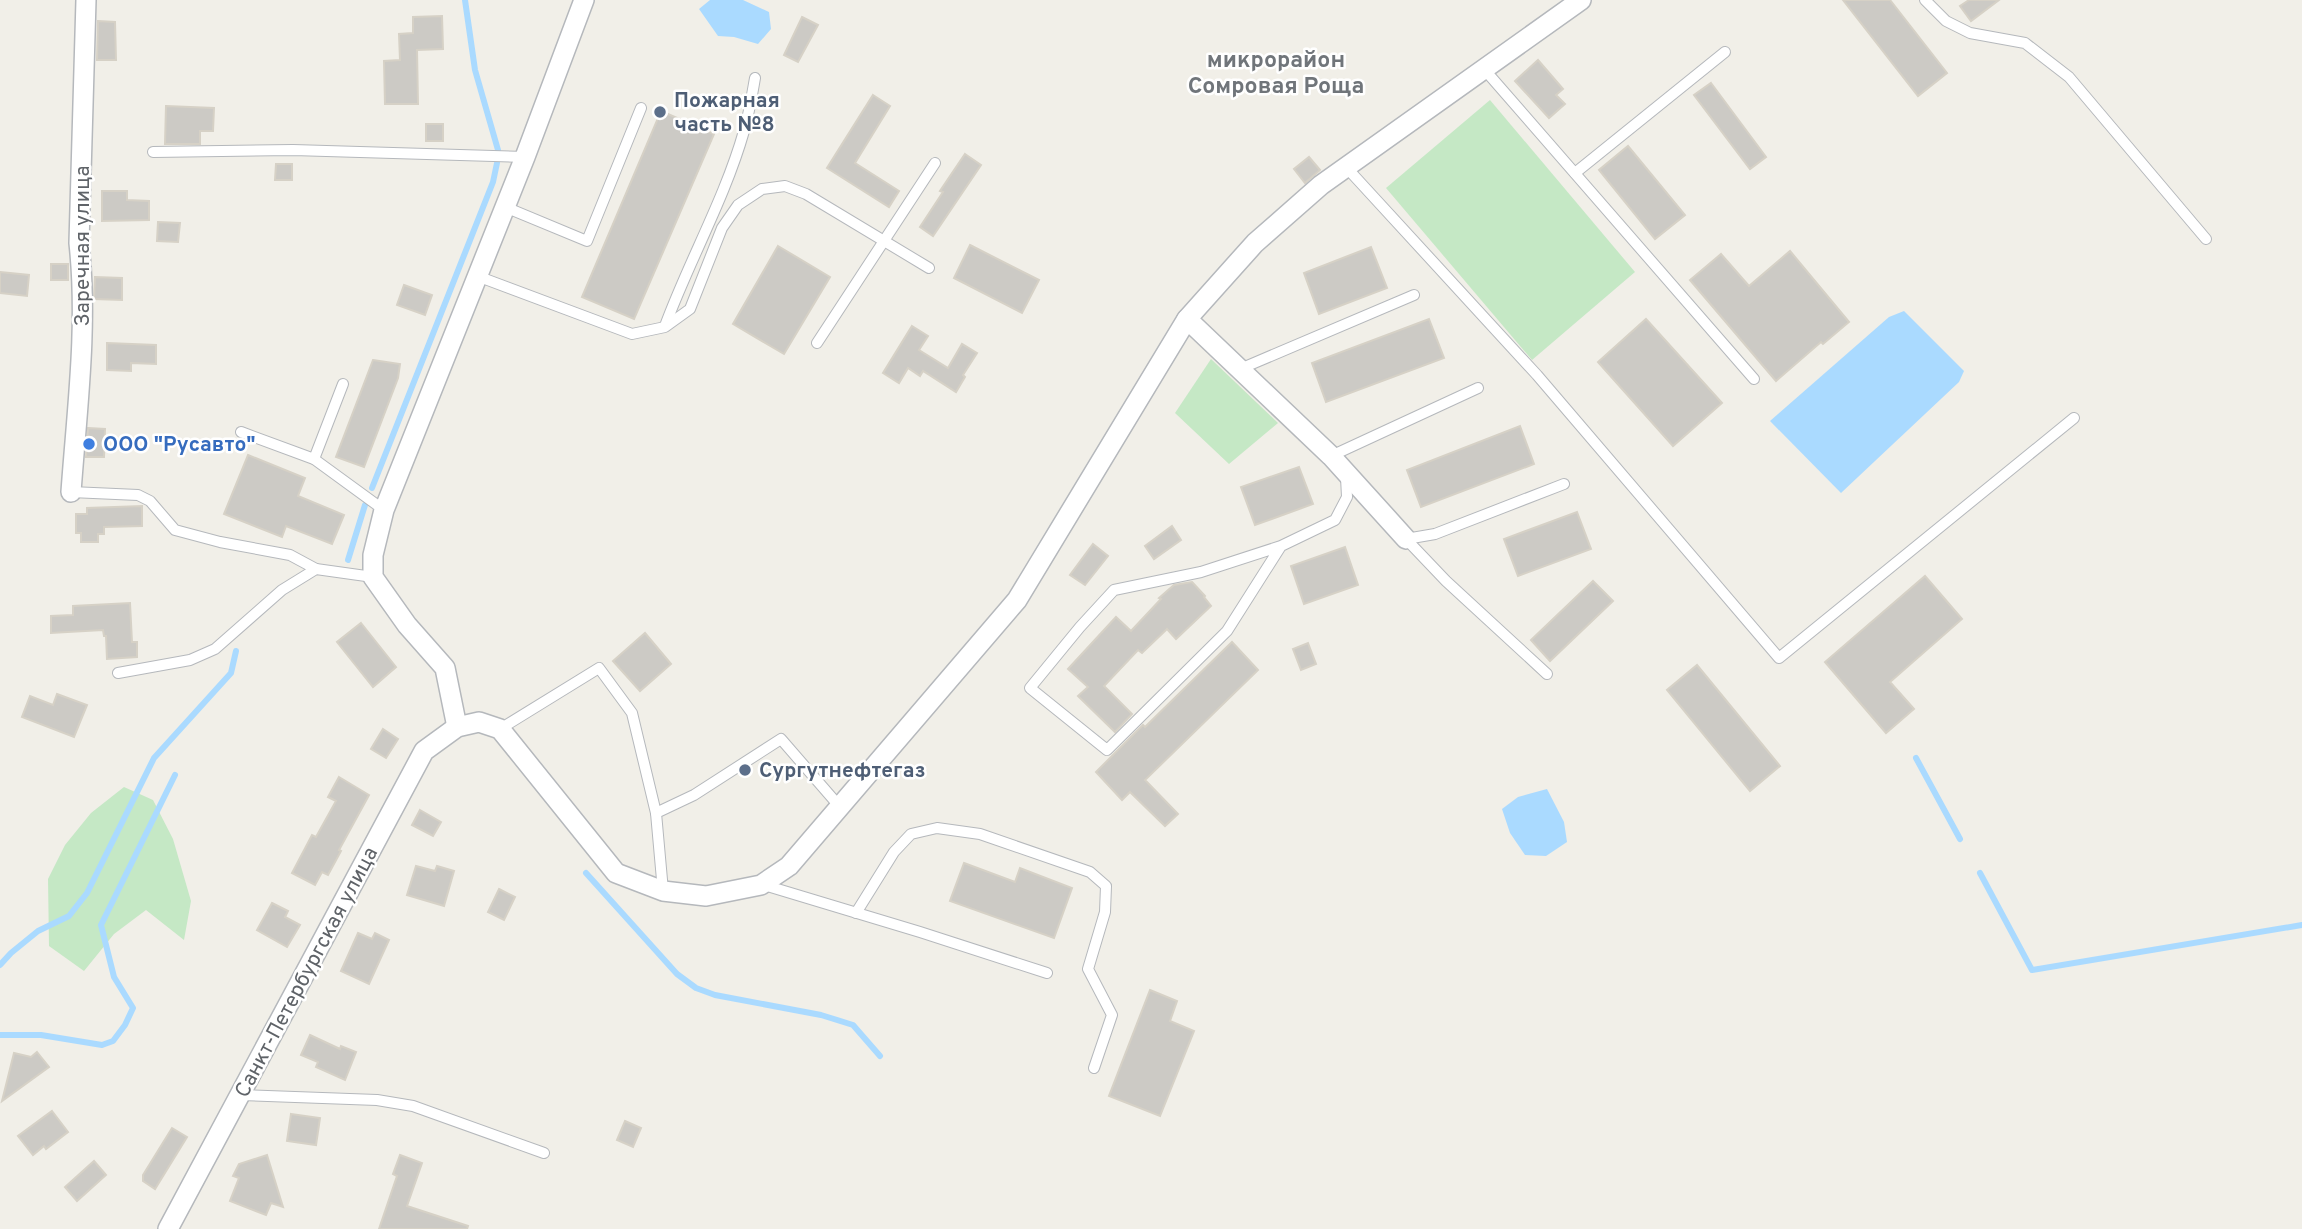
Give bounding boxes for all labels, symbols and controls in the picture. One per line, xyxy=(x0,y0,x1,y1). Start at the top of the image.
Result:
district label: микрорайон Сомровая Роща xyxy=(1188,47,1364,102)
place label: Пожарная часть №8 xyxy=(674,88,780,139)
marker: Пожарная часть №8 xyxy=(652,104,668,120)
street label: Заречная улица xyxy=(70,166,97,326)
place label: ООО "Русавто" xyxy=(103,432,256,459)
marker: ООО "Русавто" xyxy=(81,436,97,452)
place label: Сургутнефтегаз xyxy=(759,758,926,785)
marker: Сургутнефтегаз xyxy=(737,762,753,778)
street label: Санкт-Петербургская улица xyxy=(230,843,385,1103)

